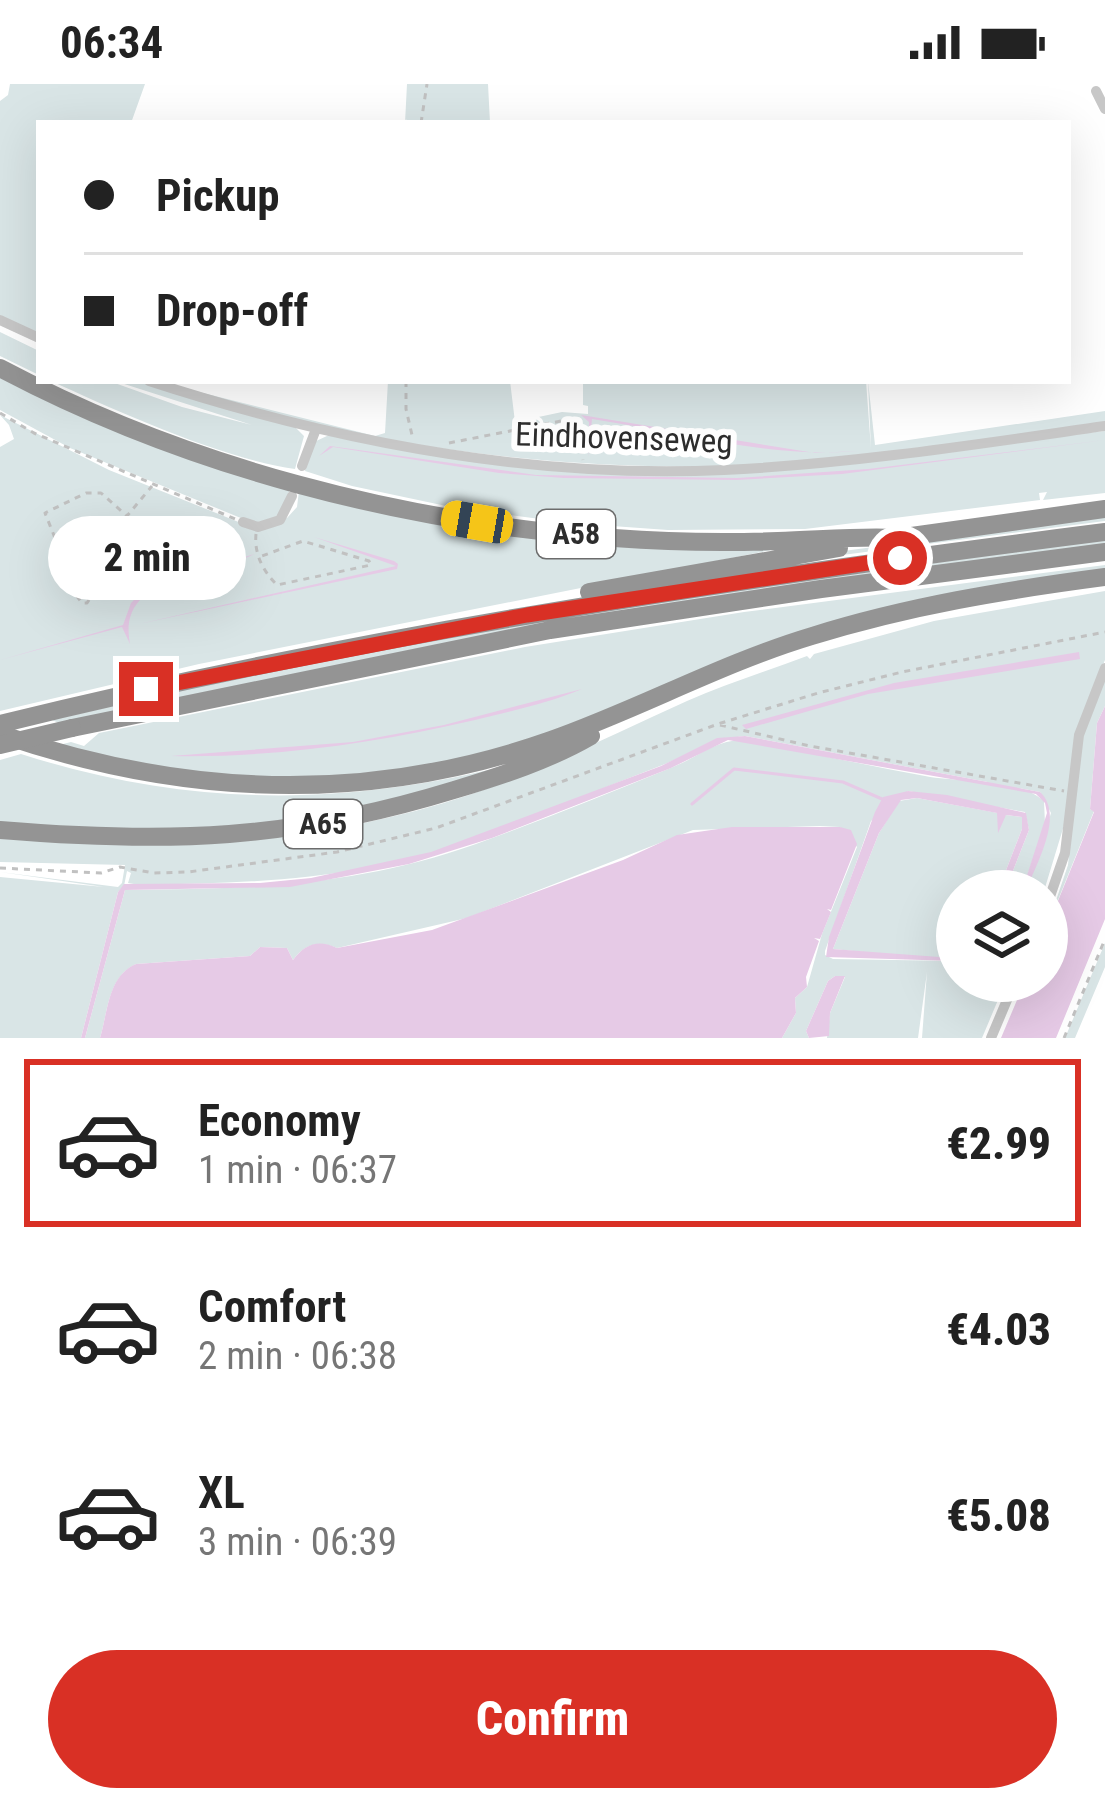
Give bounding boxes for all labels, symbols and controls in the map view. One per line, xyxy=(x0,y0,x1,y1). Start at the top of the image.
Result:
text: 06:34 xyxy=(60,16,163,69)
text: Pickup xyxy=(156,169,280,222)
text: Drop-off xyxy=(156,284,308,337)
street label: Eindhovenseweg xyxy=(515,414,733,461)
car xyxy=(438,498,516,546)
road number: A58 xyxy=(537,510,615,558)
callout: 2 min xyxy=(47,515,245,599)
route start xyxy=(873,531,927,585)
text: 2 min xyxy=(104,535,190,581)
route end xyxy=(119,662,173,716)
road number: A65 xyxy=(284,800,362,848)
map controls xyxy=(936,870,1068,1002)
button: layers xyxy=(936,870,1068,1002)
icon: car xyxy=(54,1089,162,1197)
text: Economy xyxy=(198,1094,361,1147)
text: €2.99 xyxy=(946,1117,1051,1170)
text: 1 min · 06:37 xyxy=(198,1147,397,1193)
icon: car xyxy=(54,1275,162,1383)
text: Comfort xyxy=(198,1280,346,1333)
text: €4.03 xyxy=(946,1303,1051,1356)
text: 2 min · 06:38 xyxy=(198,1333,397,1379)
icon: car xyxy=(54,1461,162,1569)
text: XL xyxy=(198,1466,245,1519)
text: €5.08 xyxy=(946,1489,1051,1542)
text: 3 min · 06:39 xyxy=(198,1519,397,1565)
button: Confirm xyxy=(48,1650,1057,1788)

